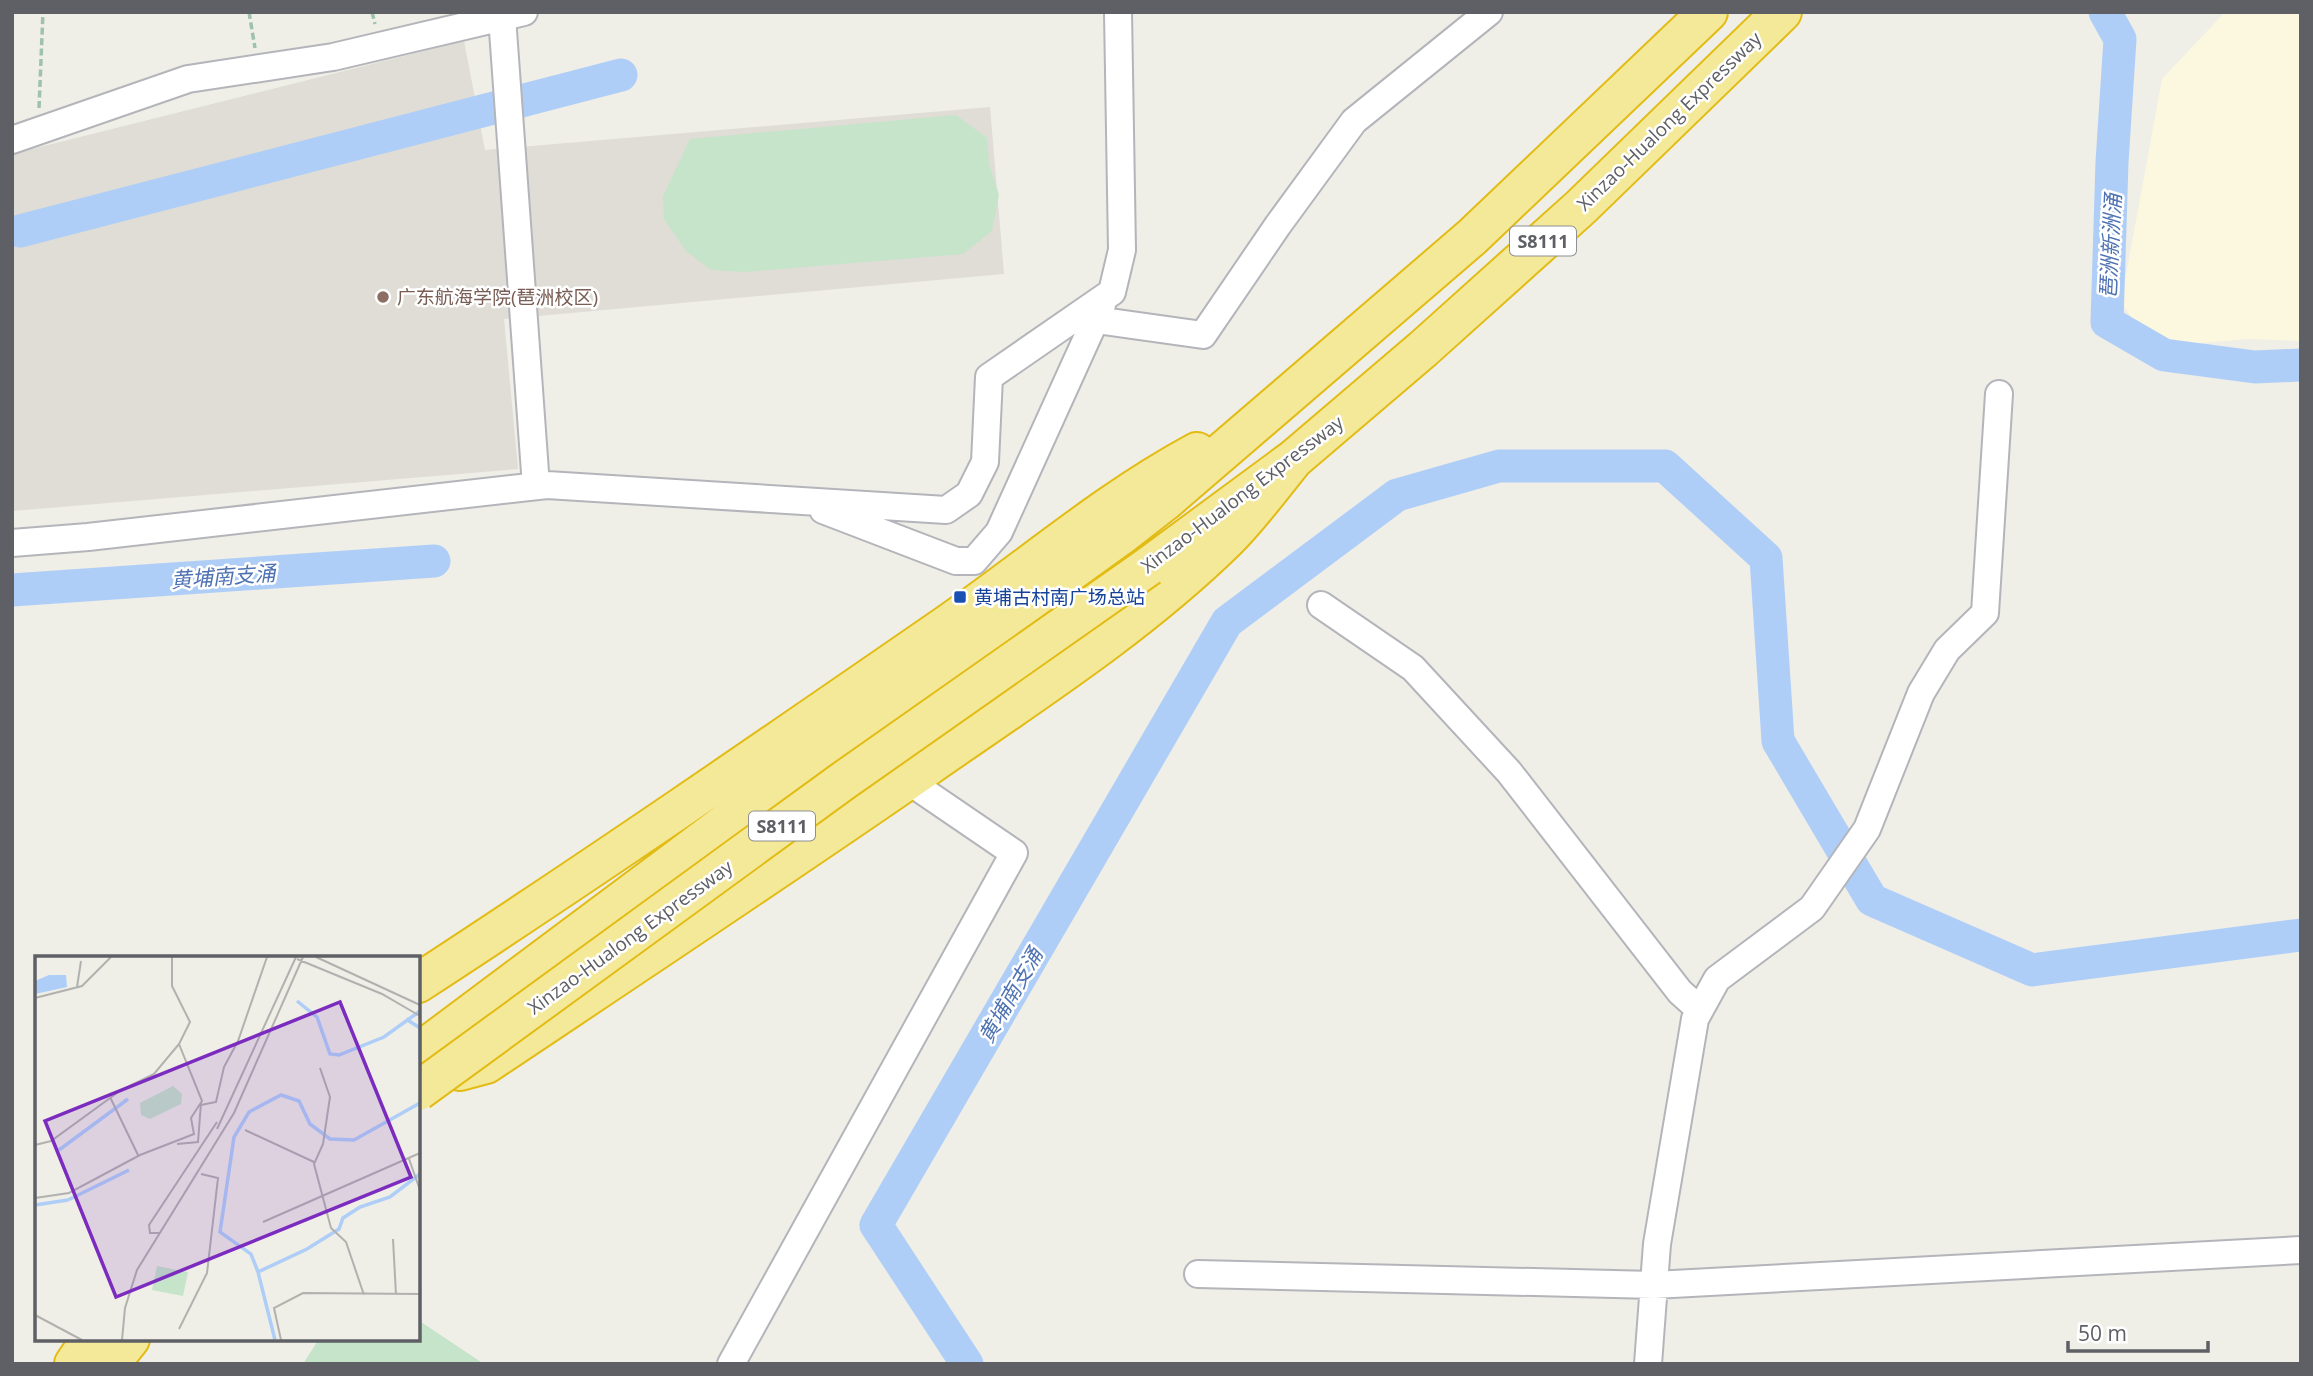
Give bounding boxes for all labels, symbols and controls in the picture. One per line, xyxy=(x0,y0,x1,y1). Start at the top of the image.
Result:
street label: Xinzao-Hualong Expressway xyxy=(1571,25,1767,216)
water label: 琶洲新洲涌 xyxy=(2093,191,2127,299)
road number: S8111 xyxy=(1510,227,1576,256)
place label: 广东航海学院(琶洲校区) xyxy=(397,284,598,310)
marker: 广东航海学院(琶洲校区) xyxy=(375,289,391,305)
street label: Xinzao-Hualong Expressway xyxy=(1135,409,1349,579)
water label: 黄埔南支涌 xyxy=(170,558,278,594)
place label: 黄埔古村南广场总站 xyxy=(974,584,1145,610)
marker: 黄埔古村南广场总站 xyxy=(952,589,968,605)
road number: S8111 xyxy=(749,812,815,840)
street label: Xinzao-Hualong Expressway xyxy=(522,854,738,1020)
water label: 黄埔南支涌 xyxy=(972,941,1049,1047)
inset map xyxy=(35,956,420,1341)
scale bar xyxy=(2068,1310,2208,1354)
text: 50 m xyxy=(2078,1319,2127,1347)

